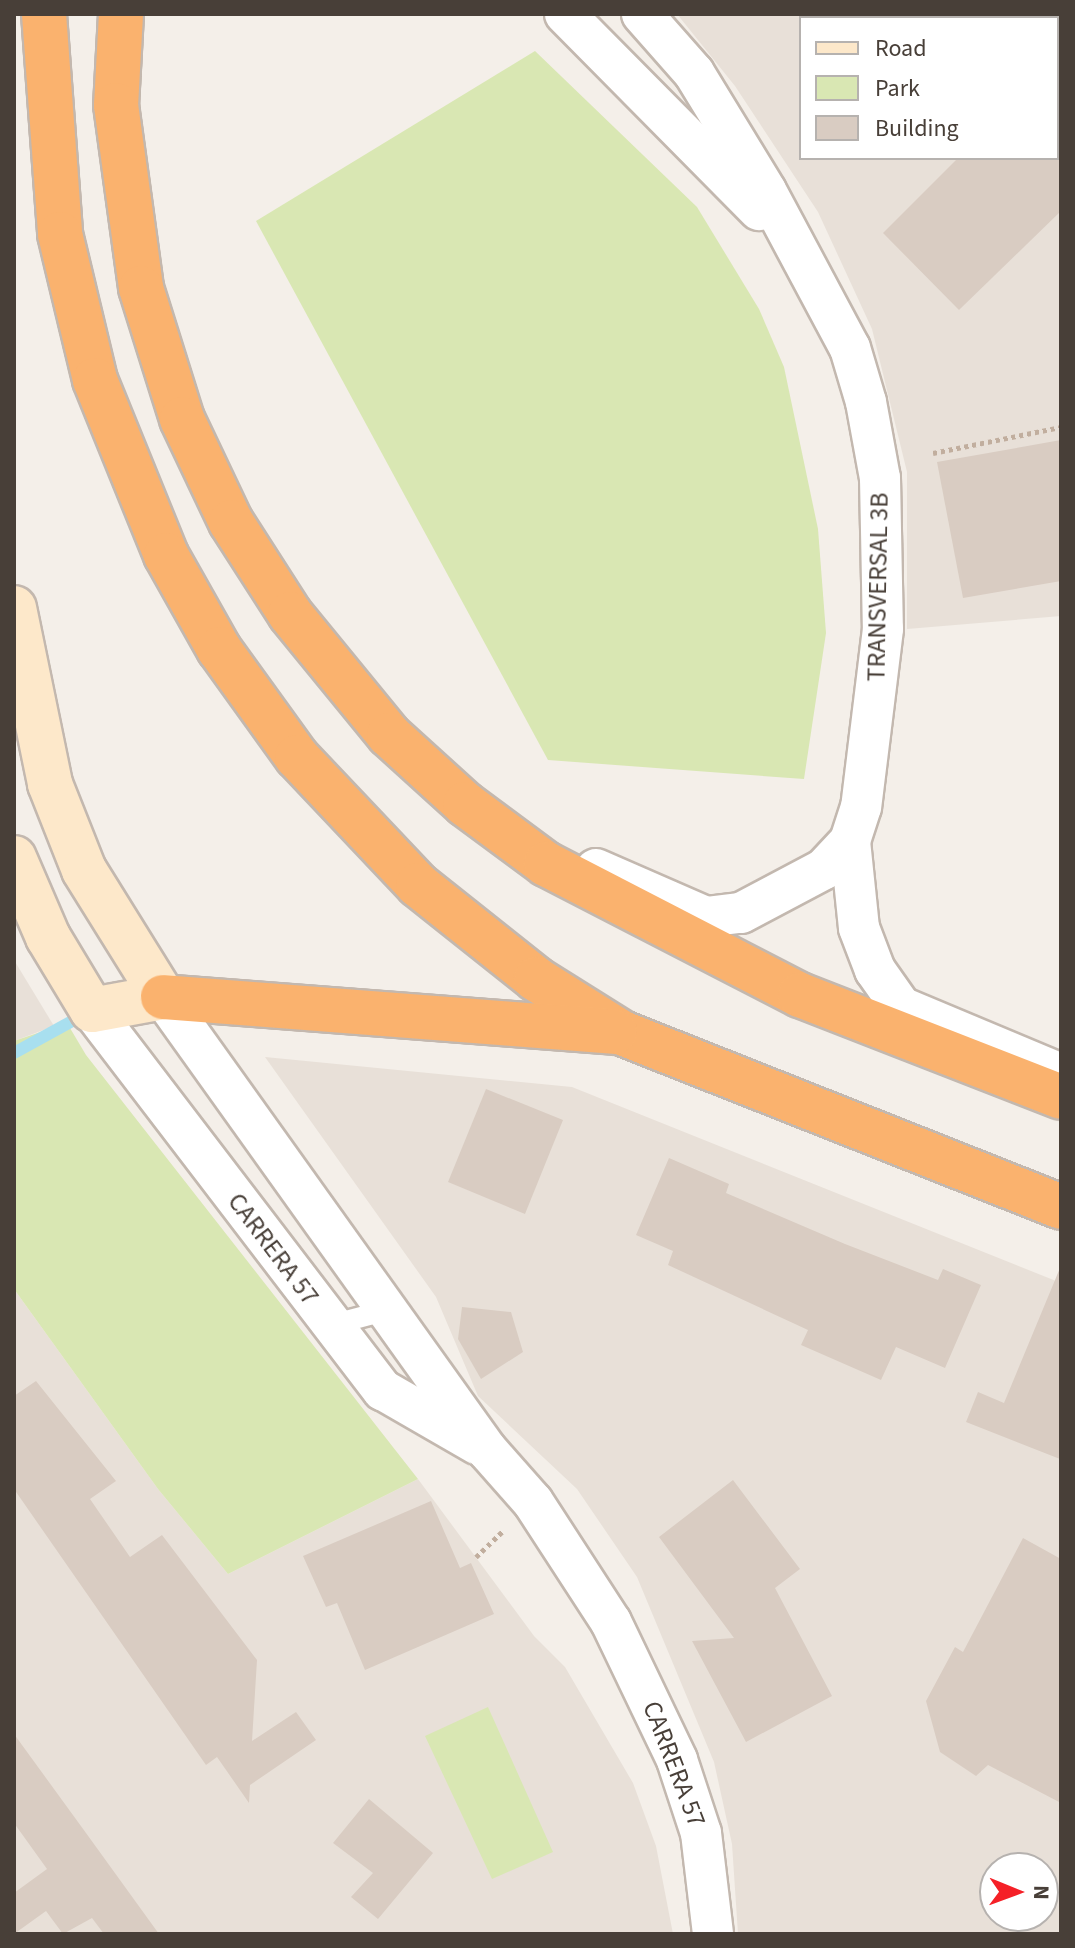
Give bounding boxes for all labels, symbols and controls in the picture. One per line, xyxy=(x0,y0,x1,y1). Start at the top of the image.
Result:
legend xyxy=(799,16,1059,160)
text: Road xyxy=(875,31,927,66)
text: Park xyxy=(875,71,920,106)
text: Building xyxy=(875,111,959,146)
street label: TRANSVERSAL 3B xyxy=(861,492,895,682)
street label: CARRERA 57 xyxy=(221,1187,325,1311)
street label: CARRERA 57 xyxy=(636,1697,712,1831)
north arrow xyxy=(979,1852,1059,1932)
text: N xyxy=(1025,1885,1057,1900)

